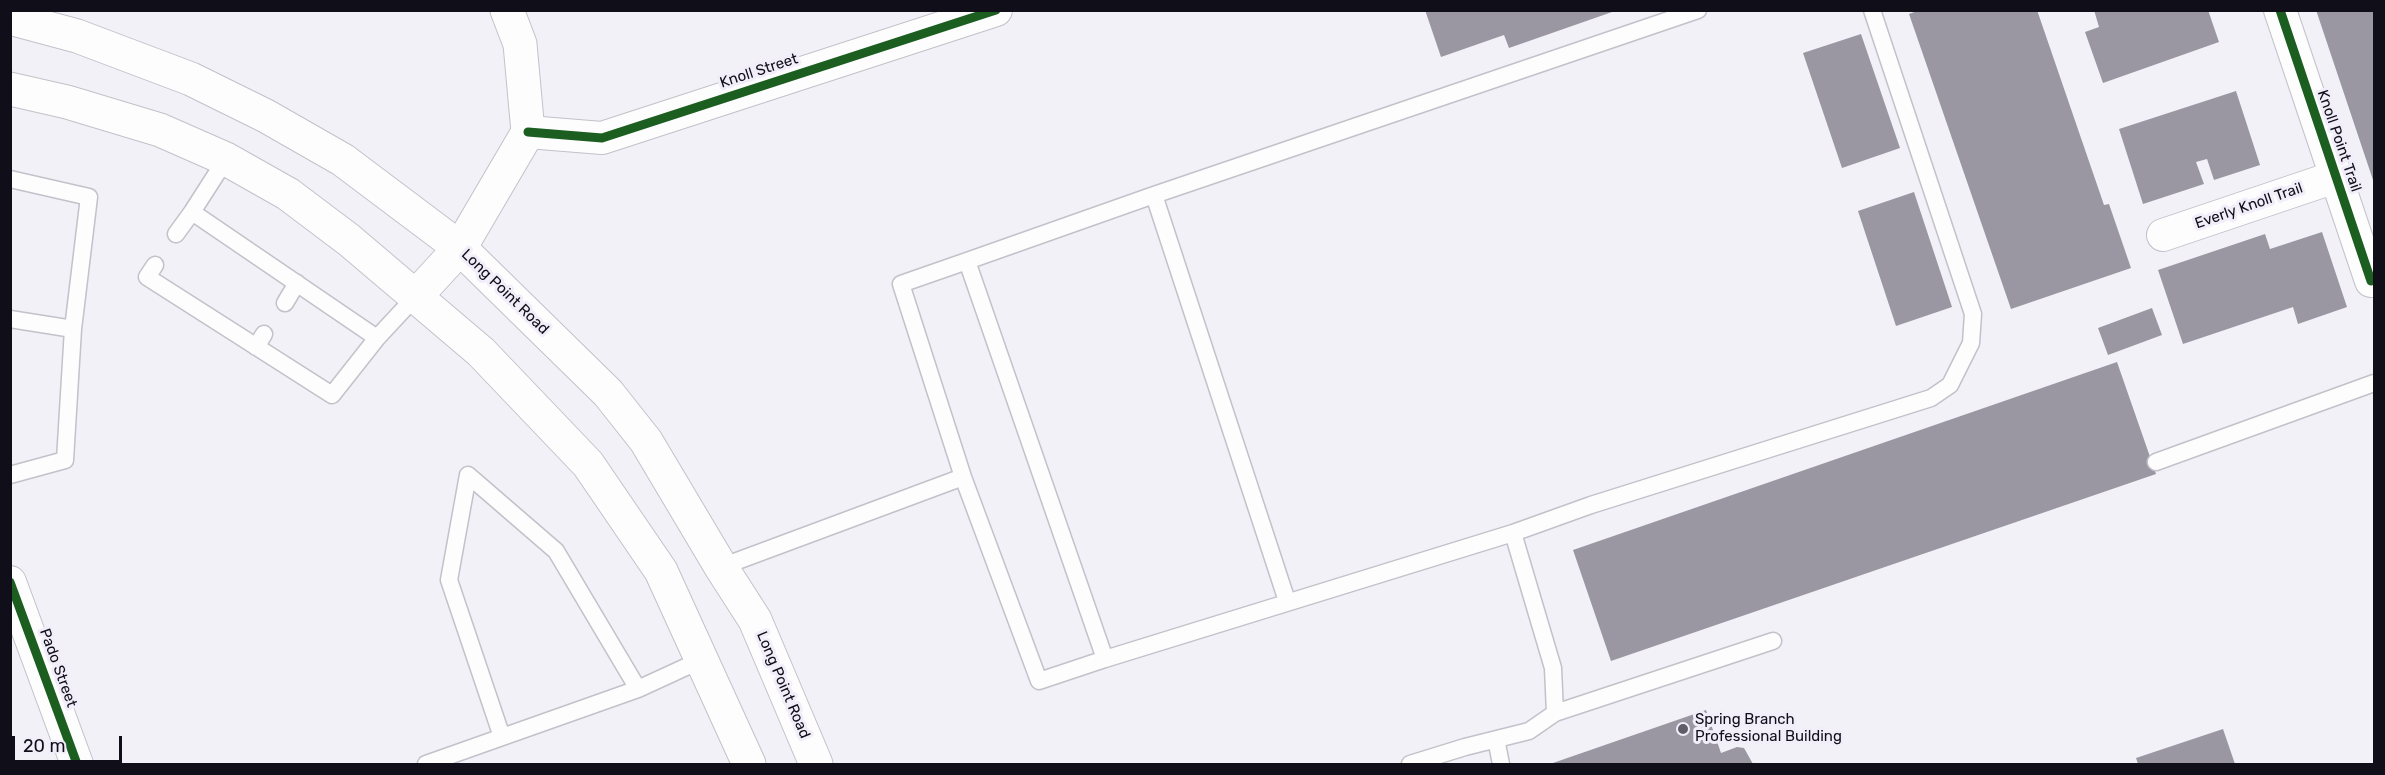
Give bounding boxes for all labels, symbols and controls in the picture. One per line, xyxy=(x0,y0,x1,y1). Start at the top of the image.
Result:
street label: Knoll Street xyxy=(718,50,800,92)
street label: Knoll Point Trail xyxy=(2313,88,2365,194)
street label: Everly Knoll Trail xyxy=(2193,179,2305,233)
street label: Long Point Road xyxy=(458,246,552,338)
street label: Pado Street xyxy=(35,626,81,710)
street label: Long Point Road xyxy=(752,629,814,741)
place label: Spring Branch Professional Building xyxy=(1695,711,1842,746)
marker: Spring Branch Professional Building xyxy=(1676,722,1690,736)
scale bar xyxy=(15,724,124,762)
text: 20 m xyxy=(23,735,65,757)

